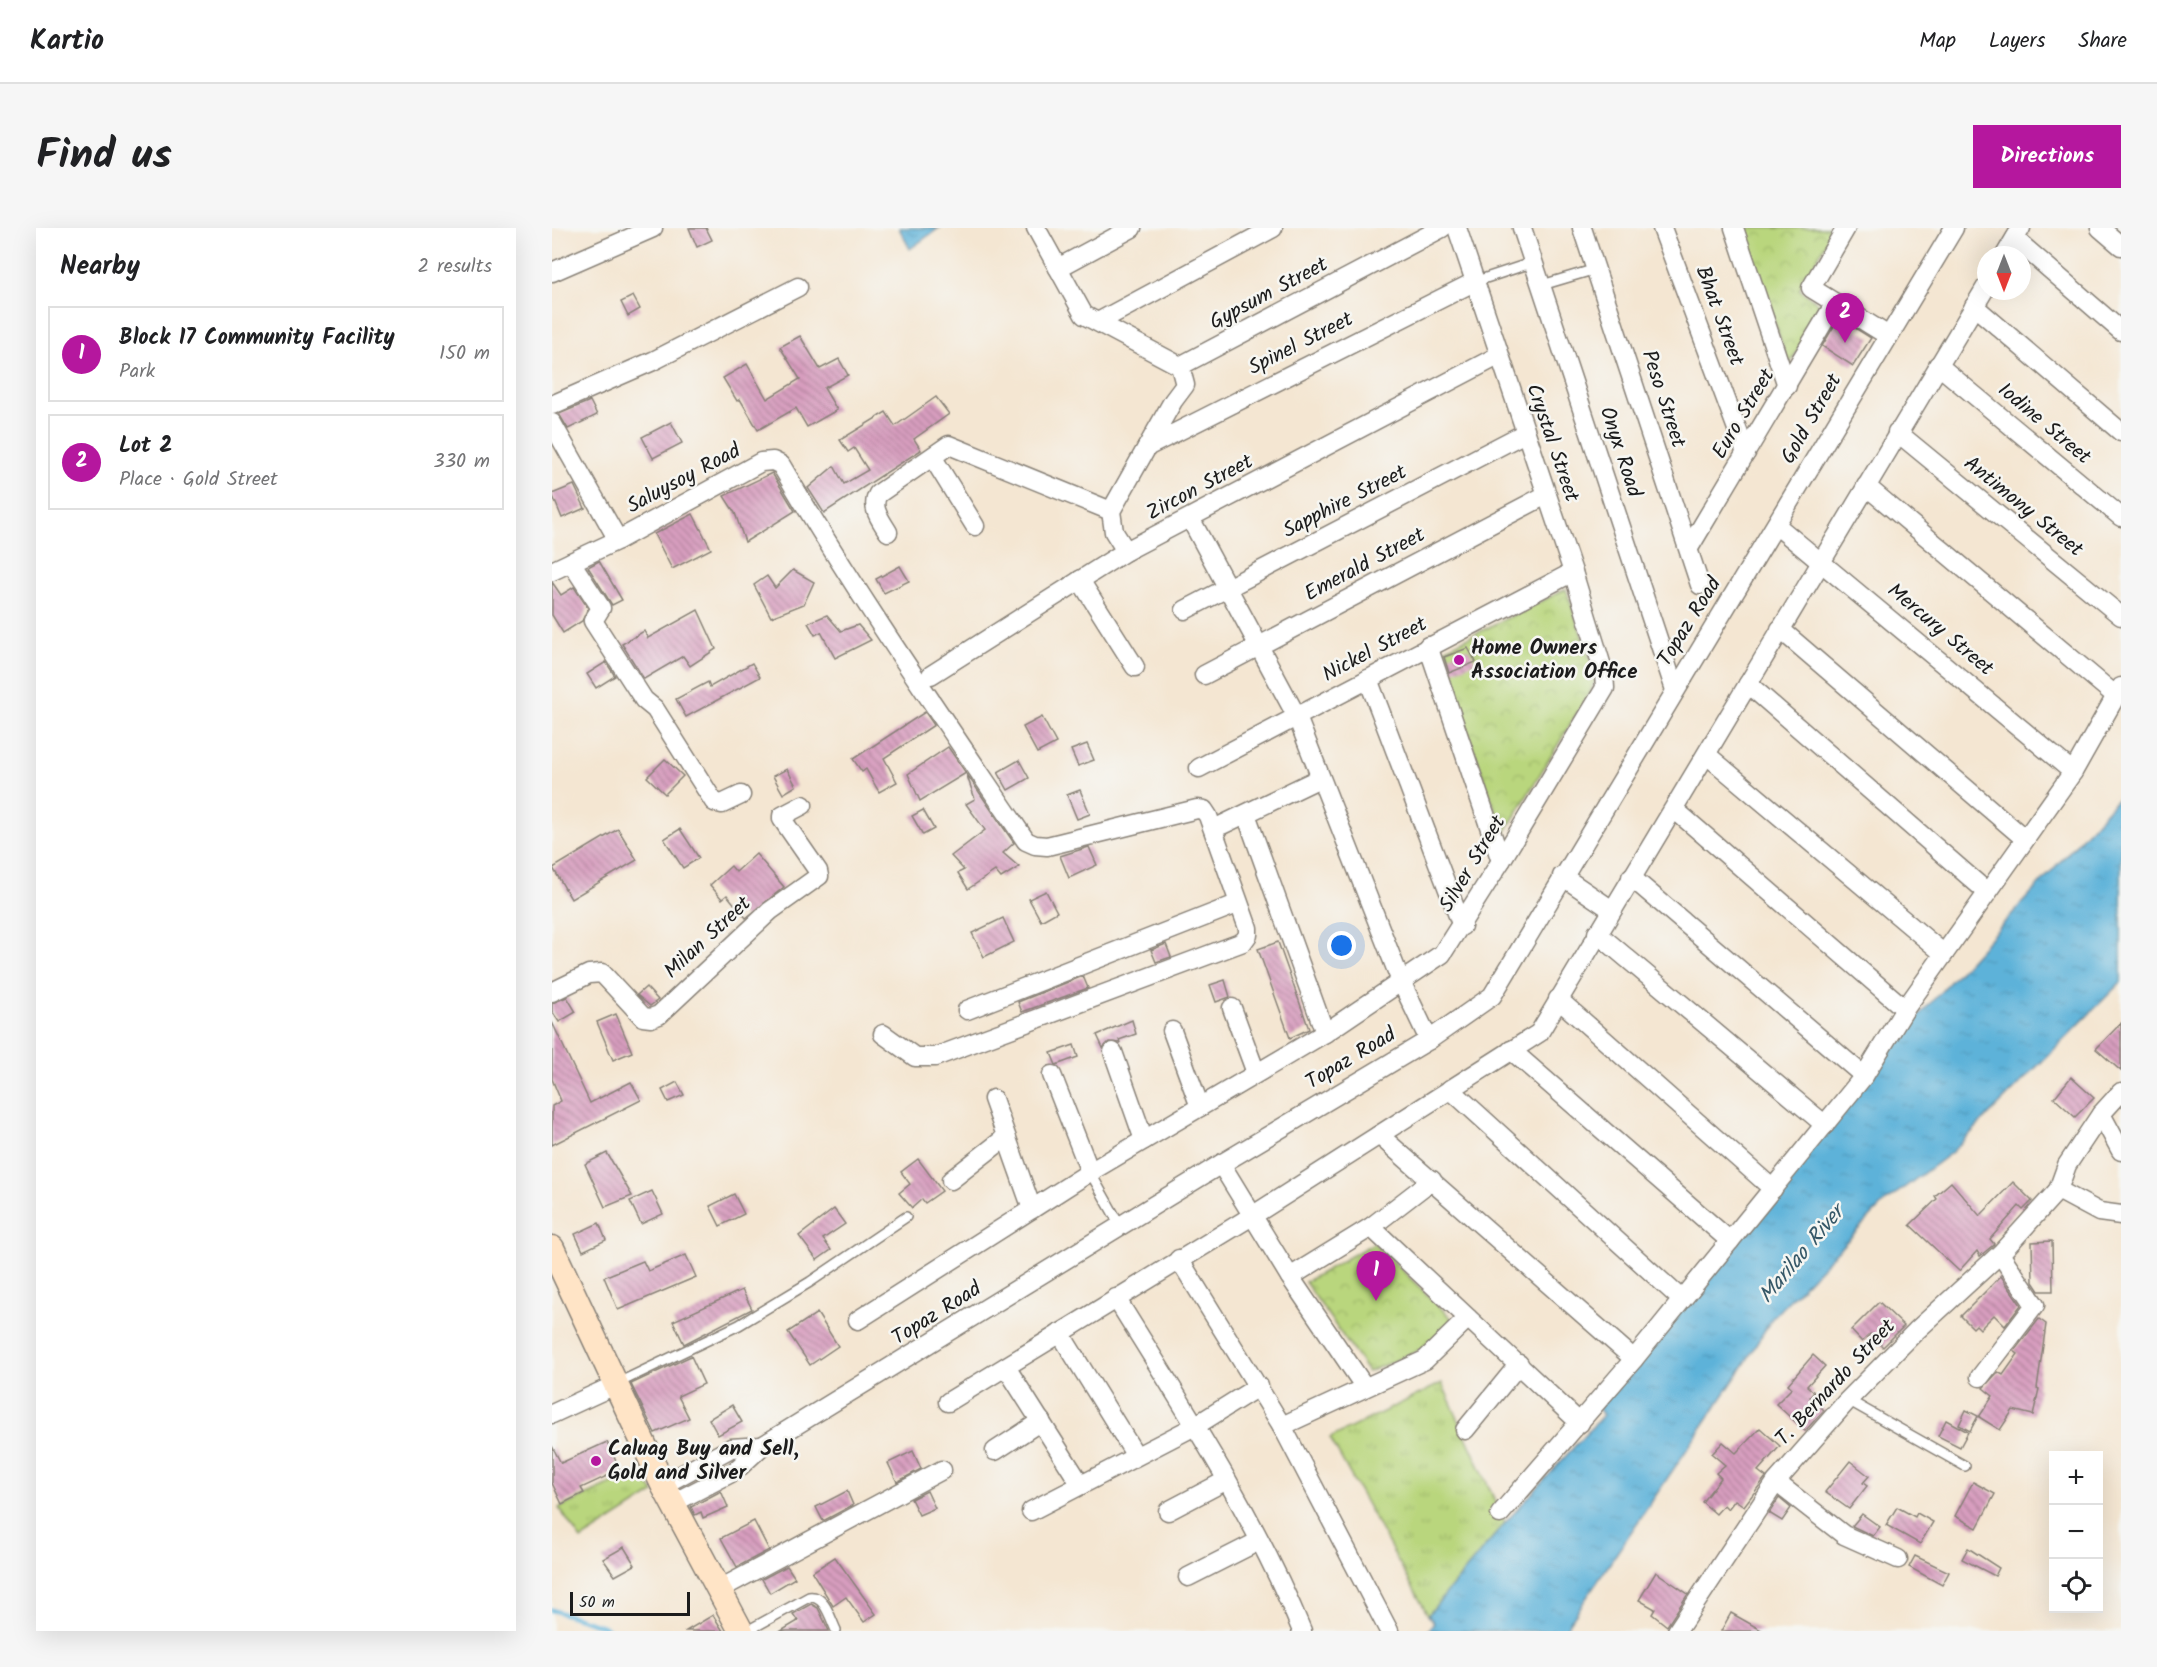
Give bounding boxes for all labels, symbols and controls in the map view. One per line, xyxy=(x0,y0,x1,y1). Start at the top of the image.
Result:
text: Kartio xyxy=(30,19,104,64)
text: Map xyxy=(1919,25,1956,58)
text: Layers xyxy=(1989,25,2045,58)
text: Share xyxy=(2078,25,2127,58)
text: Find us xyxy=(36,123,172,190)
button: Directions xyxy=(1973,125,2121,188)
text: Nearby xyxy=(60,246,140,288)
north arrow xyxy=(1977,246,2031,300)
street label: Gypsum Street xyxy=(1204,248,1335,339)
text: 2 results xyxy=(417,251,492,283)
street label: Bhat Street xyxy=(1686,261,1753,371)
pin: 2 xyxy=(1826,294,1864,343)
street label: Spinel Street xyxy=(1243,303,1360,385)
text: Block 17 Community Facility xyxy=(119,321,395,356)
text: 1 xyxy=(78,338,85,370)
text: 150 m xyxy=(439,338,490,370)
street label: Peso Street xyxy=(1632,346,1695,453)
text: Park xyxy=(119,356,155,388)
street label: Euro Street xyxy=(1704,362,1784,466)
street label: Gold Street xyxy=(1773,367,1852,470)
street label: Iodine Street xyxy=(1990,375,2099,474)
street label: Crystal Street xyxy=(1516,379,1588,507)
street label: Onyx Road xyxy=(1590,402,1650,502)
text: Lot 2 xyxy=(119,429,172,464)
street label: Saluysoy Road xyxy=(621,435,747,523)
text: 2 xyxy=(76,446,87,478)
text: 330 m xyxy=(433,446,490,478)
street label: Zircon Street xyxy=(1141,446,1260,530)
street label: Antimony Street xyxy=(1956,448,2091,566)
street label: Sapphire Street xyxy=(1277,456,1414,547)
text: Place · Gold Street xyxy=(119,464,278,496)
street label: Emerald Street xyxy=(1299,519,1432,611)
street label: Topaz Road xyxy=(1649,570,1731,673)
street label: Mercury Street xyxy=(1879,575,2001,685)
street label: Nickel Street xyxy=(1317,608,1434,691)
place label: Home Owners Association Office xyxy=(1471,632,1638,689)
marker: Home Owners Association Office xyxy=(1452,653,1466,667)
street label: Silver Street xyxy=(1431,808,1515,919)
street label: Milan Street xyxy=(657,888,760,987)
your location xyxy=(1327,931,1356,960)
street label: Topaz Road xyxy=(1299,1019,1403,1099)
water label: Marilao River xyxy=(1750,1194,1857,1312)
pin: 1 xyxy=(1356,1252,1396,1301)
street label: Topaz Road xyxy=(886,1273,989,1355)
street label: T. Bernardo Street xyxy=(1768,1311,1905,1454)
place label: Caluag Buy and Sell, Gold and Silver xyxy=(608,1433,799,1490)
map controls xyxy=(2049,1451,2103,1613)
button: + xyxy=(2049,1451,2103,1505)
marker: Caluag Buy and Sell, Gold and Silver xyxy=(589,1454,603,1468)
button: − xyxy=(2049,1505,2103,1559)
button: locate xyxy=(2049,1559,2103,1613)
scale bar xyxy=(570,1589,690,1616)
text: 50 m xyxy=(579,1590,615,1615)

